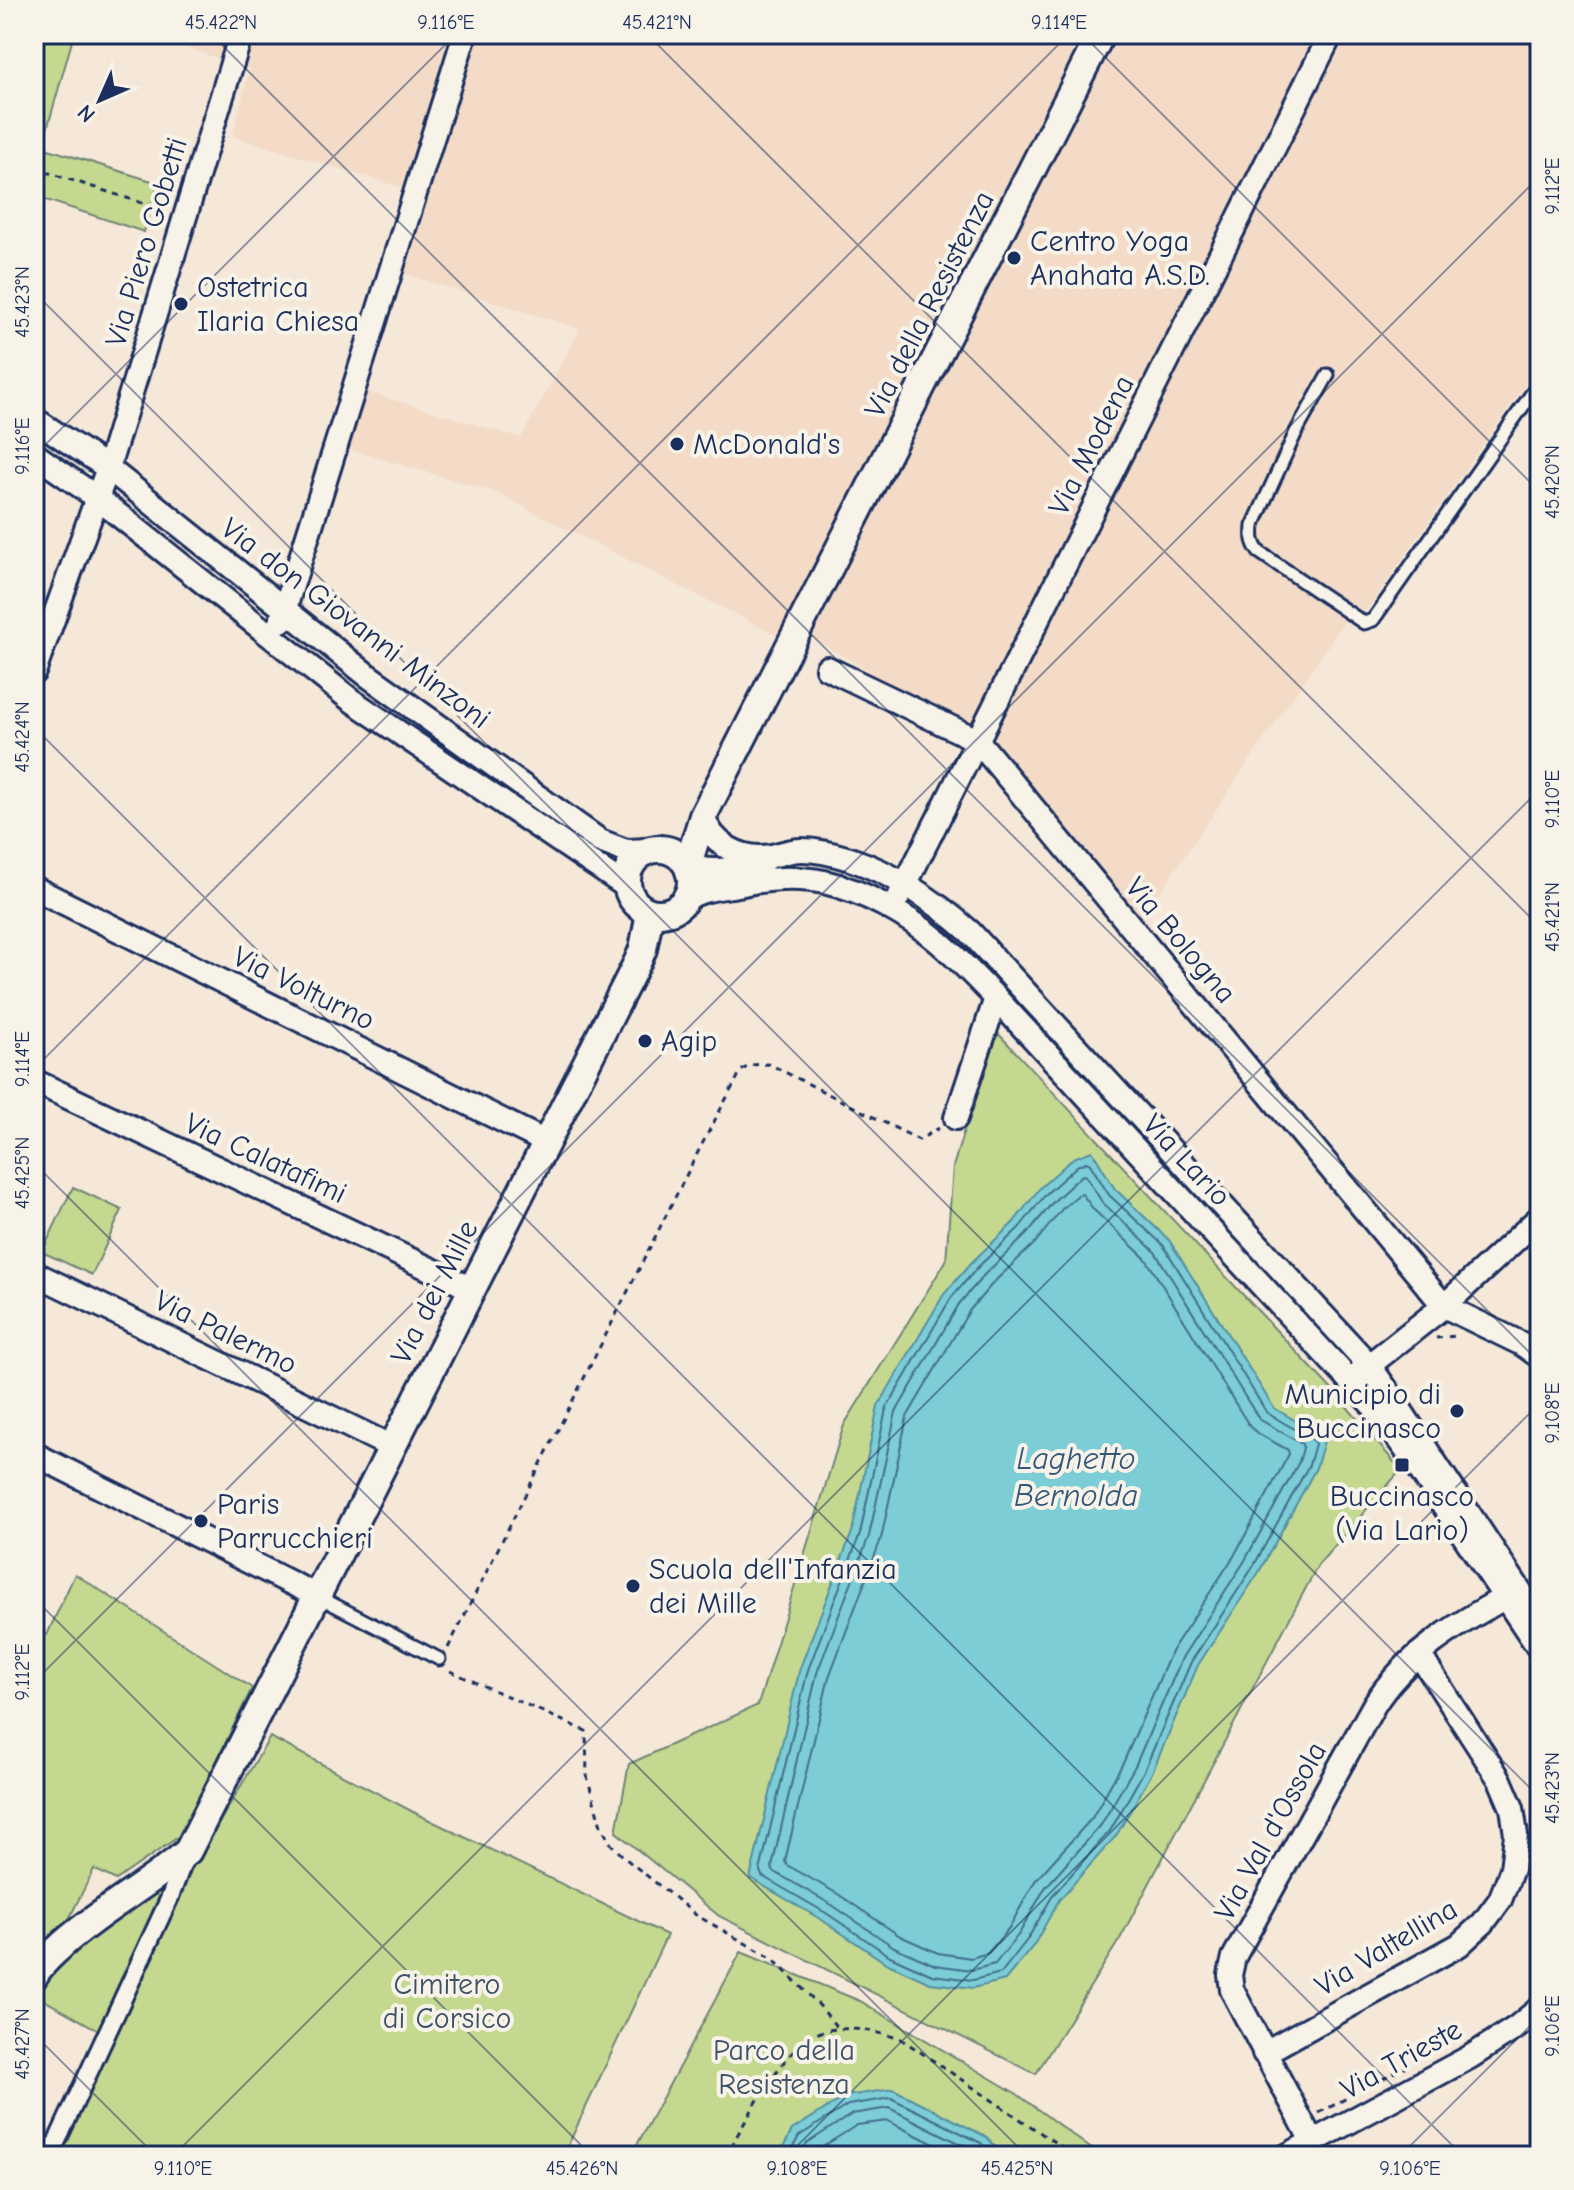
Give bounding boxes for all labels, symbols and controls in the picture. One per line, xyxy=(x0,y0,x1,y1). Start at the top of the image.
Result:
text: 45.422°N xyxy=(185,11,257,34)
text: 9.116°E xyxy=(417,11,475,34)
text: 45.421°N xyxy=(622,11,692,34)
text: 9.114°E xyxy=(1031,11,1087,34)
north arrow xyxy=(60,60,140,140)
text: N xyxy=(72,99,101,128)
street label: Via Piero Gobetti xyxy=(98,133,195,351)
text: 9.112°E xyxy=(1541,158,1564,214)
street label: Via della Resistenza xyxy=(857,185,1002,423)
place label: Centro Yoga Anahata A.S.D. xyxy=(1030,224,1210,293)
marker: Centro Yoga Anahata A.S.D. xyxy=(1005,249,1023,267)
text: 45.423°N xyxy=(11,266,34,338)
place label: Ostetrica Ilaria Chiesa xyxy=(197,270,359,339)
marker: Ostetrica Ilaria Chiesa xyxy=(172,295,190,313)
street label: Via Modena xyxy=(1041,369,1142,521)
text: 9.116°E xyxy=(11,417,34,475)
place label: McDonald's xyxy=(693,427,840,462)
marker: McDonald's xyxy=(668,435,686,453)
text: 45.420°N xyxy=(1541,445,1564,519)
street label: Via don Giovanni Minzoni xyxy=(214,511,497,736)
text: 45.424°N xyxy=(11,701,34,773)
text: 9.110°E xyxy=(1541,770,1564,828)
street label: Via Bologna xyxy=(1118,870,1243,1010)
text: 45.421°N xyxy=(1541,882,1564,952)
street label: Via Volturno xyxy=(227,939,380,1038)
place label: Agip xyxy=(661,1024,717,1059)
text: 9.114°E xyxy=(11,1031,34,1087)
marker: Agip xyxy=(636,1032,654,1050)
street label: Via Calatafimi xyxy=(179,1106,352,1211)
street label: Via Lario xyxy=(1135,1107,1238,1214)
text: 45.425°N xyxy=(11,1137,34,1209)
street label: Via dei Mille xyxy=(383,1215,486,1370)
street label: Via Palermo xyxy=(149,1283,302,1382)
place label: Municipio di Buccinasco xyxy=(1285,1377,1441,1446)
text: 9.108°E xyxy=(1541,1382,1564,1444)
marker: Municipio di Buccinasco xyxy=(1448,1402,1466,1420)
water label: Laghetto Bernolda xyxy=(1014,1440,1138,1514)
marker: Buccinasco (Via Lario) xyxy=(1393,1456,1411,1474)
place label: Buccinasco (Via Lario) xyxy=(1330,1479,1474,1548)
place label: Paris Parrucchieri xyxy=(217,1487,373,1556)
marker: Paris Parrucchieri xyxy=(192,1512,210,1530)
place label: Scuola dell'Infanzia dei Mille xyxy=(649,1552,897,1621)
marker: Scuola dell'Infanzia dei Mille xyxy=(624,1577,642,1595)
text: 9.112°E xyxy=(11,1644,34,1700)
street label: Via Val d'Ossola xyxy=(1207,1736,1334,1927)
text: 45.423°N xyxy=(1541,1752,1564,1824)
street label: Via Valtellina xyxy=(1309,1891,1464,2004)
park label: Cimitero di Corsico xyxy=(383,1967,511,2036)
text: 9.106°E xyxy=(1541,1995,1564,2057)
text: 45.427°N xyxy=(11,2008,34,2080)
street label: Via Trieste xyxy=(1335,2012,1468,2107)
park label: Parco della Resistenza xyxy=(713,2033,855,2102)
text: 9.110°E xyxy=(154,2157,212,2180)
text: 45.426°N xyxy=(546,2157,618,2180)
text: 9.108°E xyxy=(766,2157,828,2180)
text: 45.425°N xyxy=(981,2157,1053,2180)
text: 9.106°E xyxy=(1379,2157,1441,2180)

